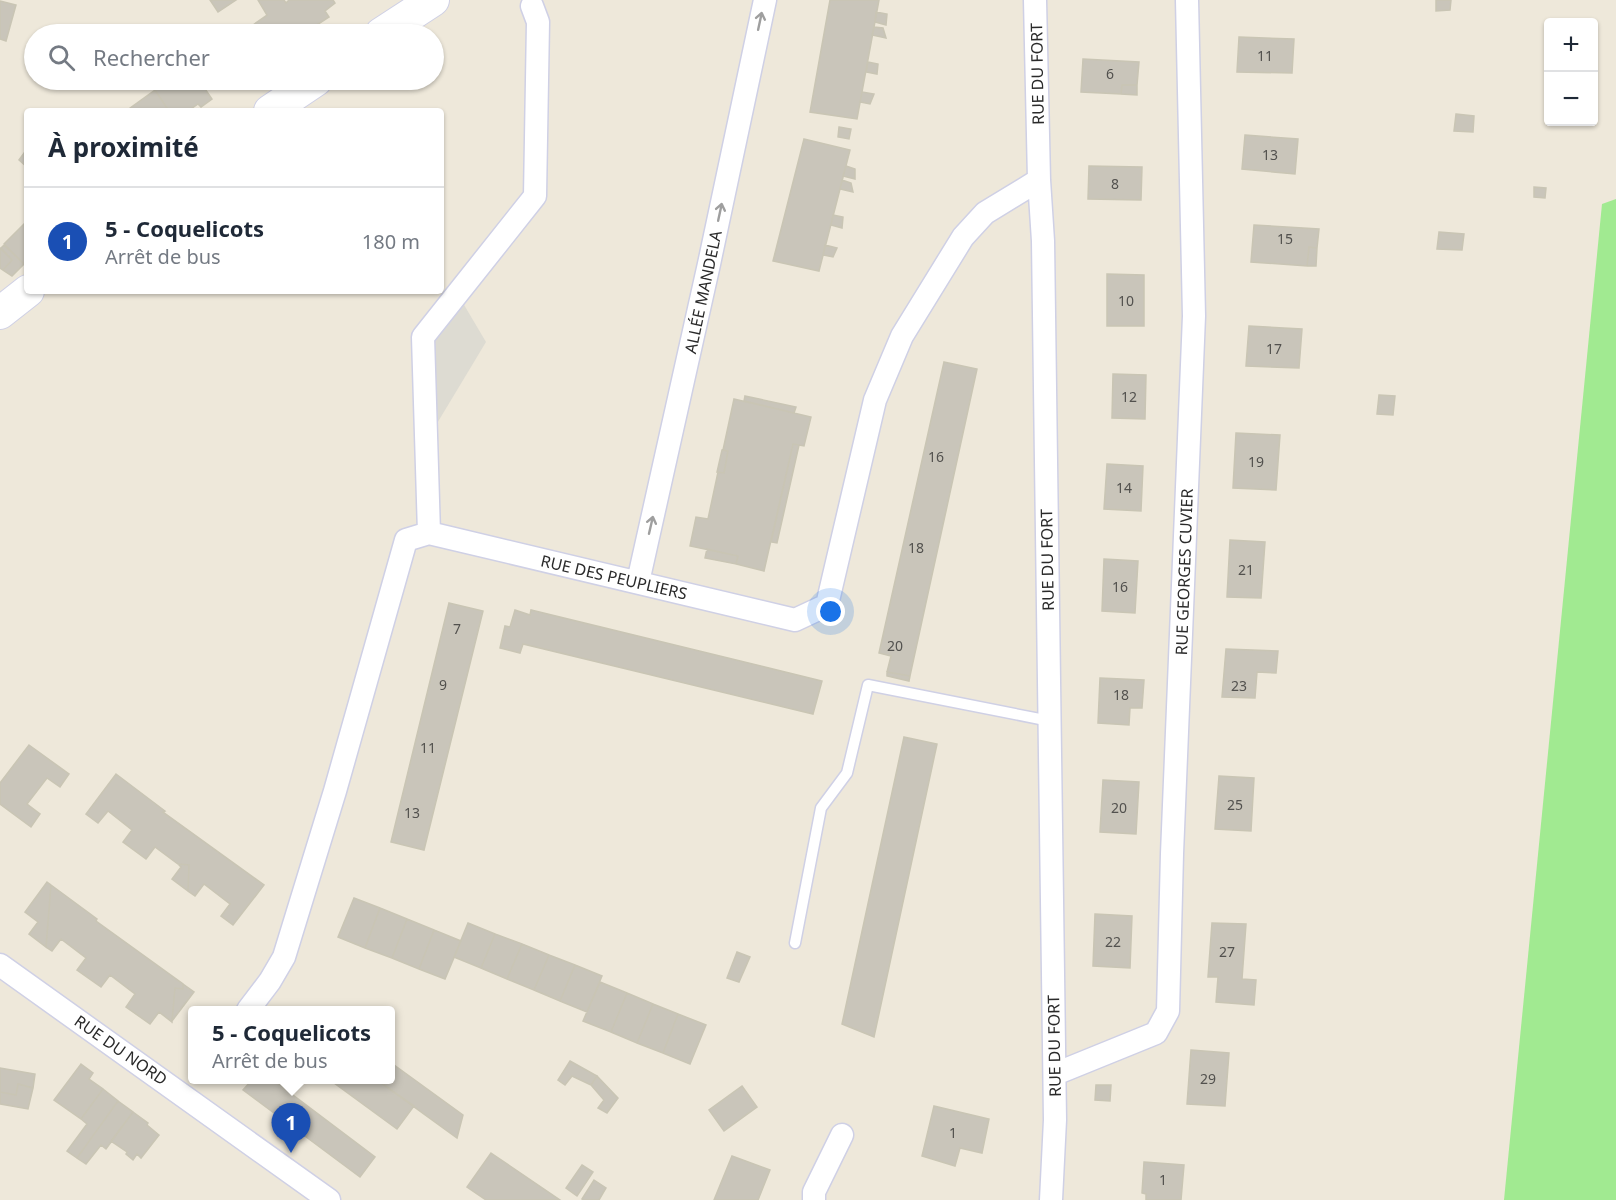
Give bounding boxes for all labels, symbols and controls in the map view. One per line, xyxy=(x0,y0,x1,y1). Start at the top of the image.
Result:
one-way arrow xyxy=(755,12,767,31)
map controls xyxy=(1544,18,1598,126)
button: + xyxy=(1544,18,1598,72)
street label: RUE DU FORT xyxy=(1025,23,1049,125)
search box xyxy=(24,24,444,90)
icon: search xyxy=(45,41,78,74)
text: Rechercher xyxy=(93,42,210,72)
house number: 11 xyxy=(1257,46,1273,65)
house number: 6 xyxy=(1106,64,1114,83)
button: − xyxy=(1544,72,1598,126)
text: À proximité xyxy=(48,129,199,165)
house number: 13 xyxy=(1262,145,1278,164)
house number: 8 xyxy=(1111,174,1119,193)
one-way arrow xyxy=(715,203,726,222)
text: 5 - Coquelicots xyxy=(105,213,264,243)
text: 1 xyxy=(62,228,73,255)
text: 180 m xyxy=(362,228,420,255)
street label: ALLÉE MANDELA xyxy=(679,228,727,355)
house number: 15 xyxy=(1277,229,1293,248)
text: Arrêt de bus xyxy=(105,243,221,270)
house number: 10 xyxy=(1118,291,1134,310)
house number: 17 xyxy=(1266,339,1282,358)
house number: 12 xyxy=(1121,387,1137,406)
house number: 16 xyxy=(928,447,944,466)
house number: 19 xyxy=(1248,452,1264,471)
house number: 14 xyxy=(1116,478,1132,497)
street label: RUE GEORGES CUVIER xyxy=(1170,488,1198,656)
street label: RUE DU FORT xyxy=(1035,509,1059,611)
one-way arrow xyxy=(645,516,657,535)
house number: 18 xyxy=(908,538,924,557)
street label: RUE DES PEUPLIERS xyxy=(539,549,690,605)
house number: 21 xyxy=(1238,560,1254,579)
house number: 16 xyxy=(1112,577,1128,596)
your location xyxy=(816,597,845,626)
house number: 7 xyxy=(453,619,461,638)
house number: 20 xyxy=(887,636,903,655)
house number: 9 xyxy=(439,675,447,694)
house number: 23 xyxy=(1231,676,1247,695)
house number: 18 xyxy=(1113,685,1129,704)
house number: 11 xyxy=(420,738,436,757)
house number: 25 xyxy=(1227,795,1243,814)
house number: 20 xyxy=(1111,798,1127,817)
house number: 13 xyxy=(404,803,420,822)
house number: 22 xyxy=(1105,932,1121,951)
house number: 27 xyxy=(1219,942,1235,961)
street label: RUE DU FORT xyxy=(1042,995,1066,1097)
popup xyxy=(188,1006,395,1084)
street label: RUE DU NORD xyxy=(70,1010,172,1090)
text: 5 - Coquelicots xyxy=(212,1017,371,1047)
text: Arrêt de bus xyxy=(212,1047,328,1074)
house number: 29 xyxy=(1200,1069,1216,1088)
pin: 1 xyxy=(272,1104,310,1153)
house number: 1 xyxy=(949,1123,957,1142)
house number: 1 xyxy=(1159,1170,1167,1189)

